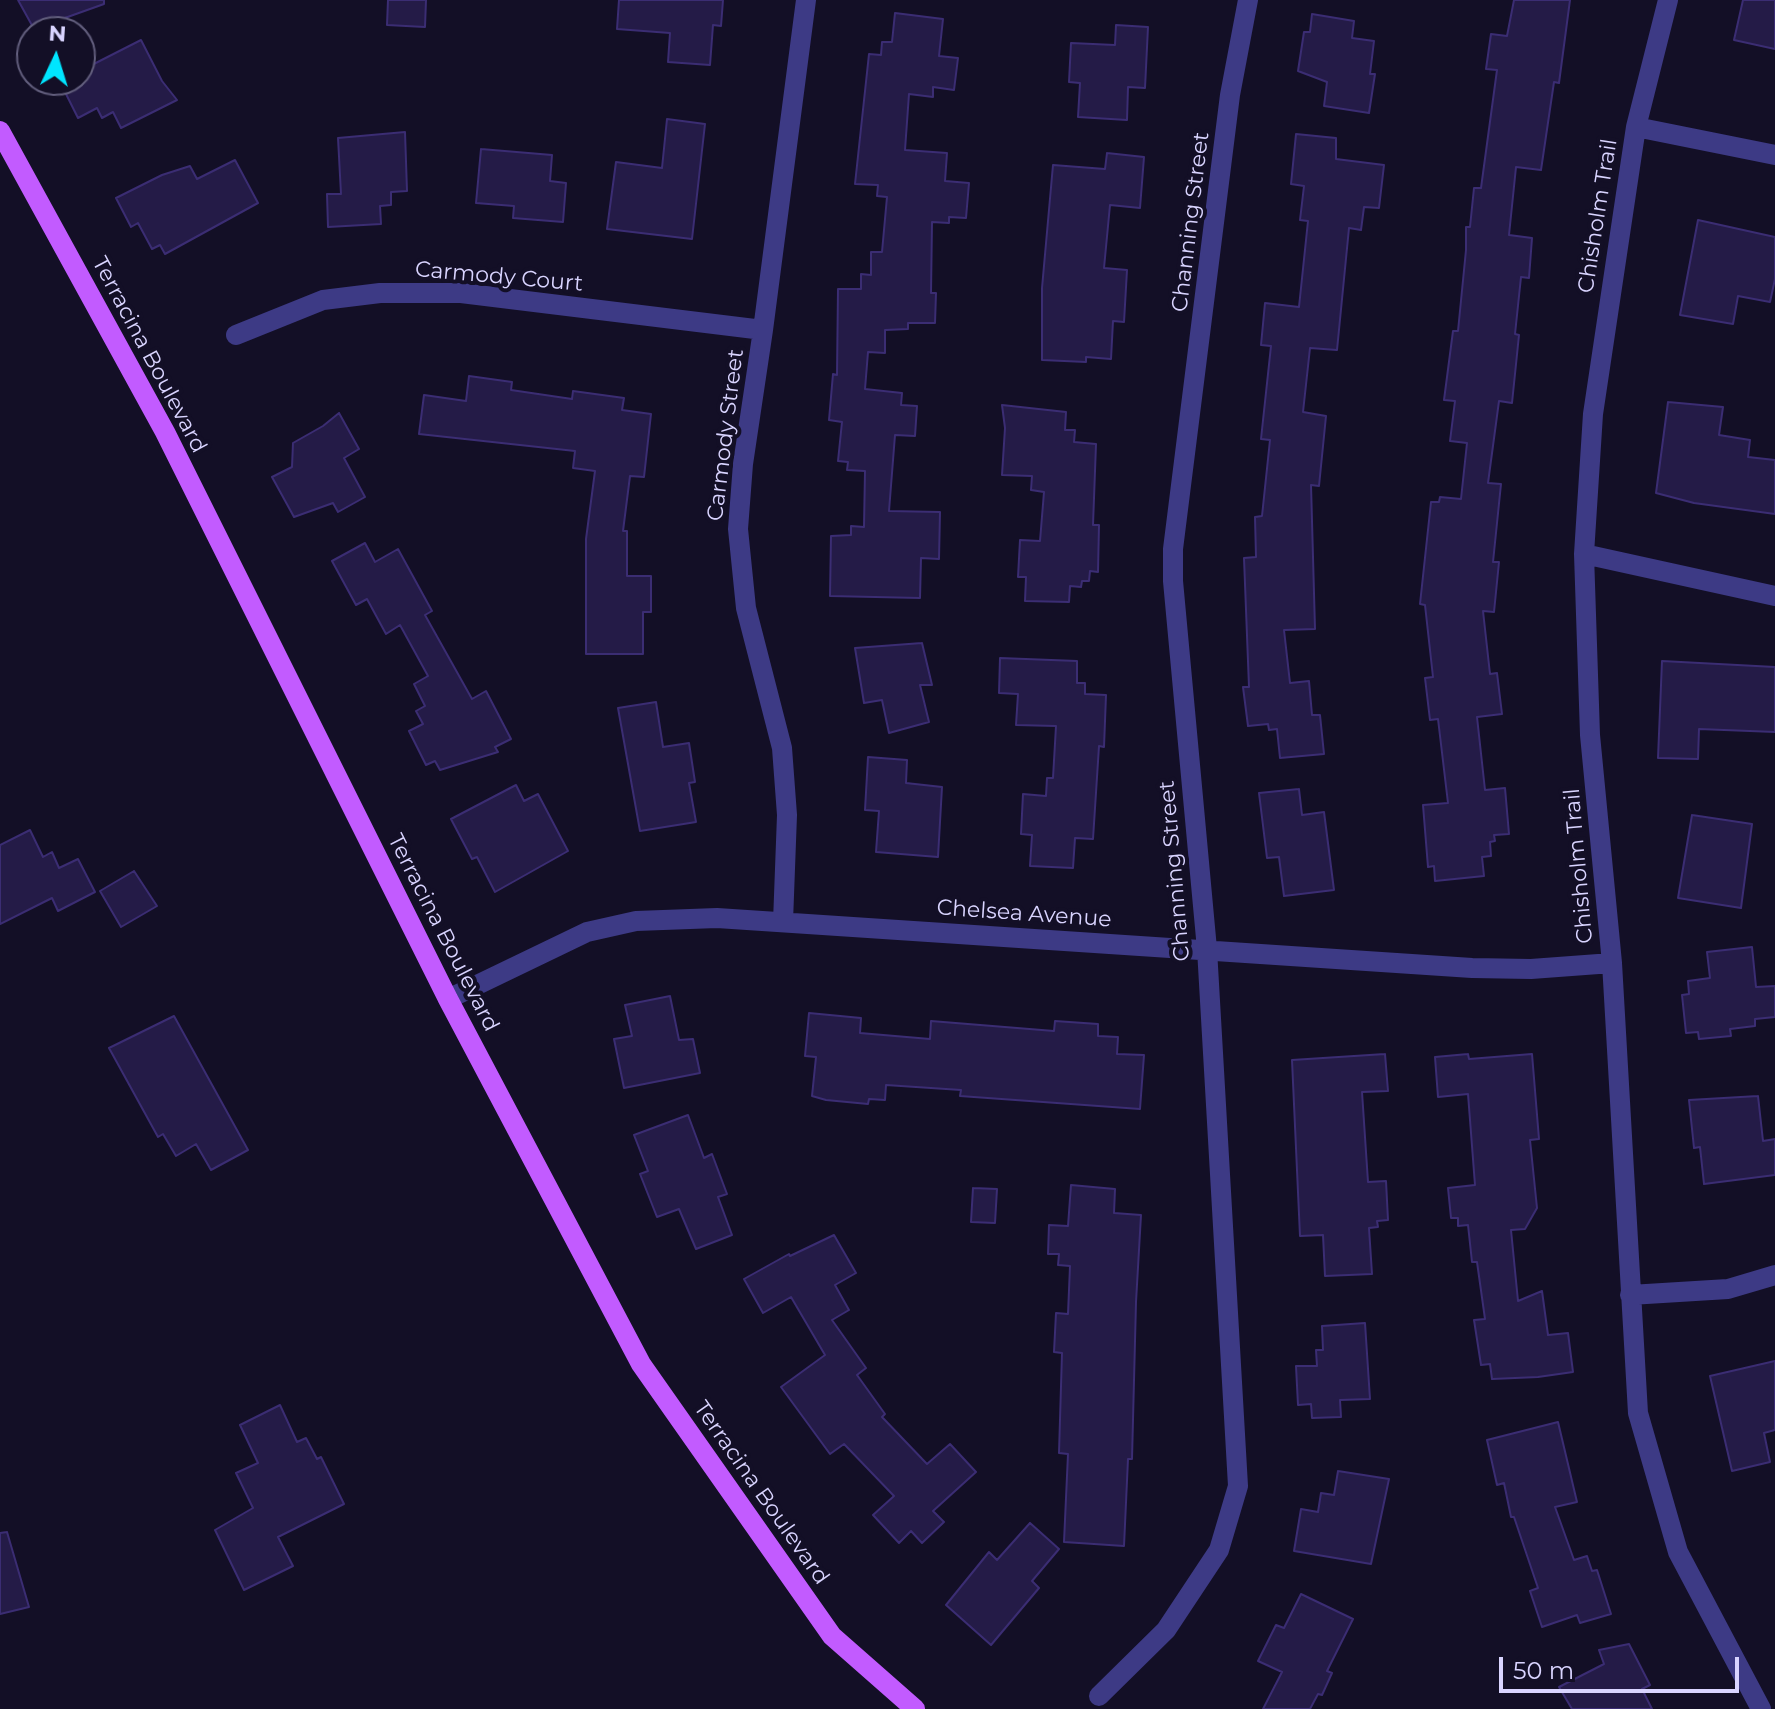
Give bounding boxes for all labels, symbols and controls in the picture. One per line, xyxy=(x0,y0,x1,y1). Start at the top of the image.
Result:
north arrow xyxy=(16,16,96,96)
text: N xyxy=(48,19,67,48)
street label: Channing Street xyxy=(1167,130,1215,314)
street label: Chisholm Trail xyxy=(1573,137,1623,295)
street label: Terracina Boulevard xyxy=(86,253,212,457)
street label: Carmody Court xyxy=(414,257,584,297)
street label: Carmody Street xyxy=(702,347,750,523)
street label: Channing Street xyxy=(1154,780,1196,962)
street label: Chisholm Trail xyxy=(1559,787,1599,945)
street label: Terracina Boulevard xyxy=(382,830,504,1036)
street label: Chelsea Avenue xyxy=(936,895,1112,933)
street label: Terracina Boulevard xyxy=(688,1396,834,1590)
scale bar xyxy=(1503,1641,1743,1691)
text: 50 m xyxy=(1513,1656,1574,1685)

